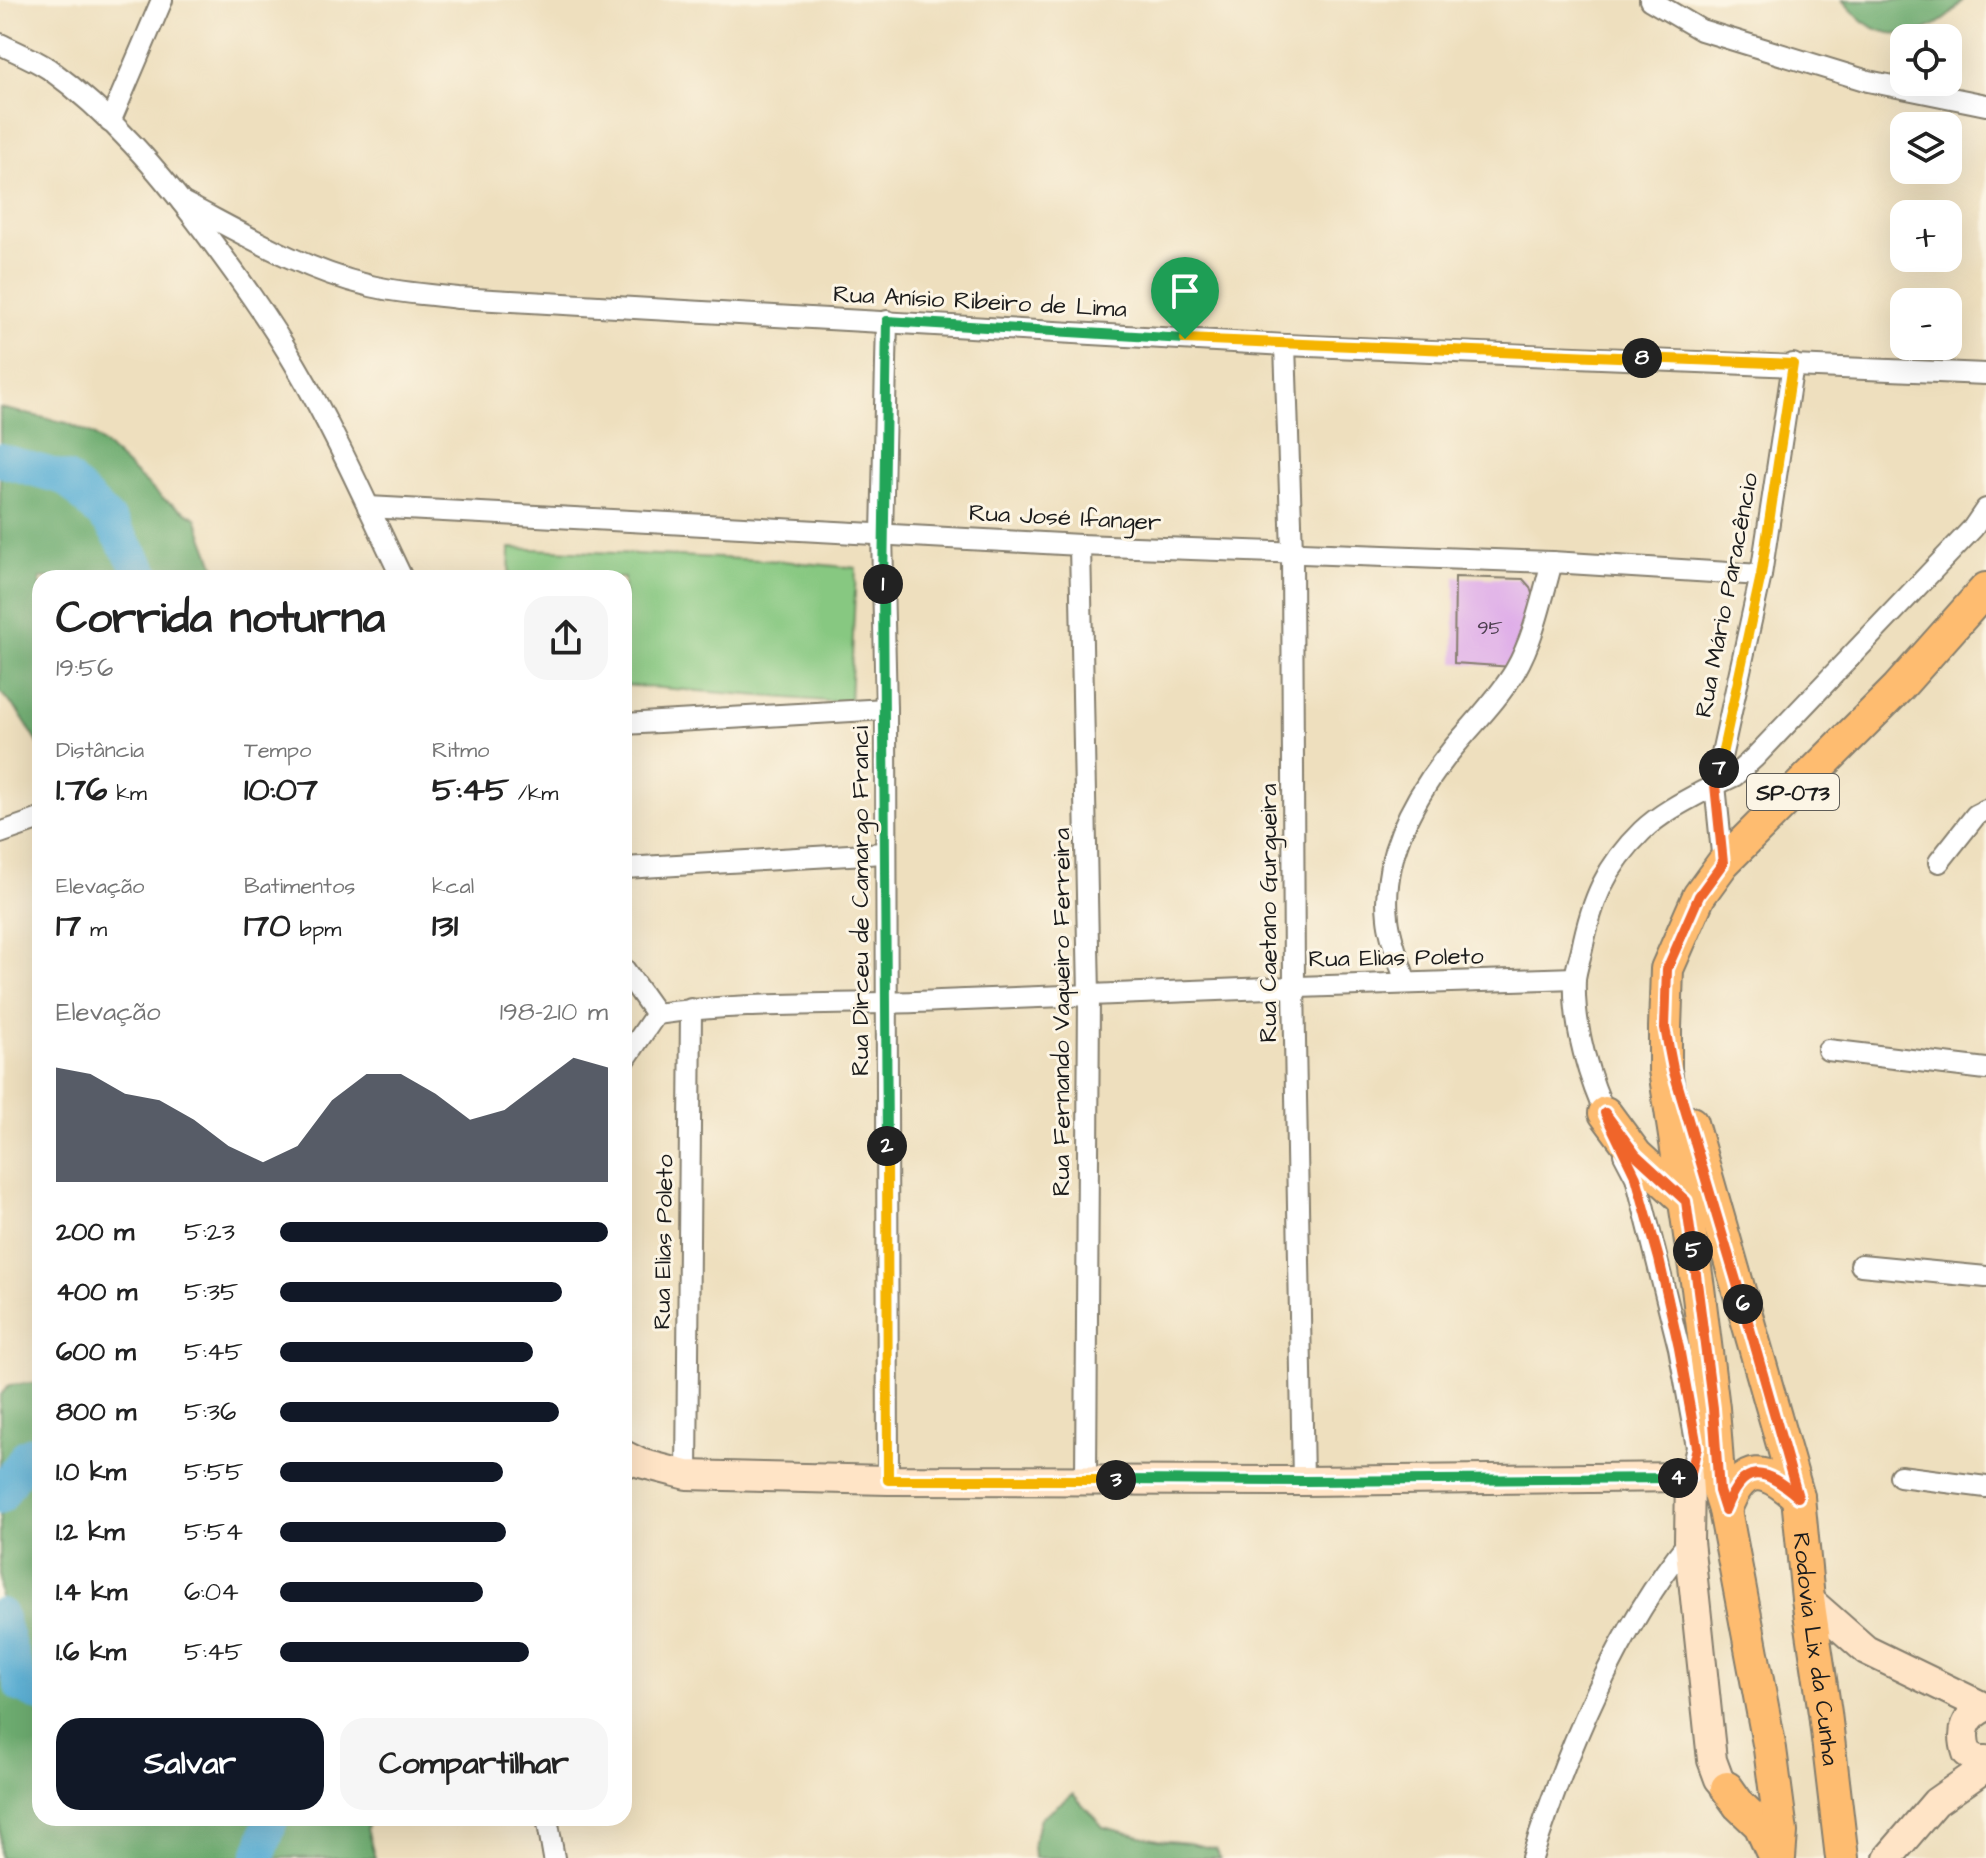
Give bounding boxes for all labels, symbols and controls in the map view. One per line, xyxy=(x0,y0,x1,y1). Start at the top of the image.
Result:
map controls xyxy=(1890,24,1962,360)
button: locate xyxy=(1890,24,1962,96)
button: layers xyxy=(1890,112,1962,184)
button: + xyxy=(1890,200,1962,272)
pin xyxy=(1151,257,1219,339)
icon: arrive xyxy=(1163,269,1207,313)
street label: Rua Anísio Ribeiro de Lima xyxy=(832,277,1128,327)
button: − xyxy=(1890,288,1962,360)
pin: 8 xyxy=(1622,338,1662,378)
text: 8 xyxy=(1635,342,1649,373)
street label: Rua Mário Paracêncio xyxy=(1687,469,1767,720)
street label: Rua José Ifanger xyxy=(968,496,1162,541)
pin: 1 xyxy=(863,564,903,604)
text: 1 xyxy=(882,568,884,599)
text: Corrida noturna xyxy=(56,589,385,650)
button: share xyxy=(524,596,608,680)
house number: 95 xyxy=(1477,614,1503,642)
text: 19:56 xyxy=(56,650,113,686)
street label: Rua Dirceu de Camargo Franci xyxy=(844,726,879,1076)
text: Distância xyxy=(56,735,144,766)
text: Tempo xyxy=(244,735,311,766)
text: Ritmo xyxy=(432,735,489,766)
pin: 7 xyxy=(1699,748,1739,788)
text: 7 xyxy=(1712,752,1726,783)
text: 1.76 xyxy=(56,766,107,814)
text: 10:07 xyxy=(244,766,318,814)
text: 5:45 xyxy=(432,766,509,814)
road number: SP-073 xyxy=(1747,774,1839,810)
text: km xyxy=(107,778,147,809)
text: /km xyxy=(509,778,558,809)
street label: Rua Caetano Gurgueira xyxy=(1252,783,1287,1043)
street label: Rua Fernando Vaqueiro Ferreira xyxy=(1045,828,1079,1196)
text: Elevação xyxy=(56,871,144,902)
text: Batimentos xyxy=(244,871,355,902)
text: kcal xyxy=(432,871,474,902)
text: 17 xyxy=(56,902,81,950)
text: 170 xyxy=(244,902,291,950)
text: 131 xyxy=(432,902,458,950)
text: m xyxy=(81,914,107,945)
text: bpm xyxy=(291,914,341,945)
street label: Rua Elias Poleto xyxy=(1308,939,1484,977)
text: Elevação xyxy=(56,994,161,1030)
text: 198–210 m xyxy=(500,994,608,1030)
pin: 2 xyxy=(867,1126,907,1166)
text: 2 xyxy=(881,1130,893,1161)
street label: Rua Elias Poleto xyxy=(645,1154,683,1330)
text: 200 m xyxy=(56,1214,134,1250)
text: 5:23 xyxy=(184,1214,235,1250)
pin: 5 xyxy=(1673,1231,1713,1271)
text: 5 xyxy=(1685,1235,1701,1266)
text: 400 m xyxy=(56,1274,137,1310)
text: 5:35 xyxy=(184,1274,238,1310)
pin: 6 xyxy=(1723,1284,1763,1324)
text: 6 xyxy=(1736,1288,1750,1319)
text: 600 m xyxy=(56,1334,136,1370)
text: 5:45 xyxy=(184,1334,243,1370)
text: 800 m xyxy=(56,1394,136,1430)
text: 5:36 xyxy=(184,1394,236,1430)
text: 1.0 km xyxy=(56,1454,126,1490)
text: 5:55 xyxy=(184,1454,244,1490)
pin: 4 xyxy=(1658,1458,1698,1498)
pin: 3 xyxy=(1096,1460,1136,1500)
text: 4 xyxy=(1671,1462,1685,1493)
text: 3 xyxy=(1110,1464,1122,1495)
text: 1.2 km xyxy=(56,1514,124,1550)
text: 5:54 xyxy=(184,1514,243,1550)
street label: Rodovia Lix da Cunha xyxy=(1784,1531,1847,1767)
text: 1.4 km xyxy=(56,1574,127,1610)
text: 6:04 xyxy=(184,1574,239,1610)
text: 1.6 km xyxy=(56,1634,126,1670)
text: 5:45 xyxy=(184,1634,243,1670)
button: Salvar xyxy=(56,1718,324,1810)
button: Compartilhar xyxy=(340,1718,608,1810)

